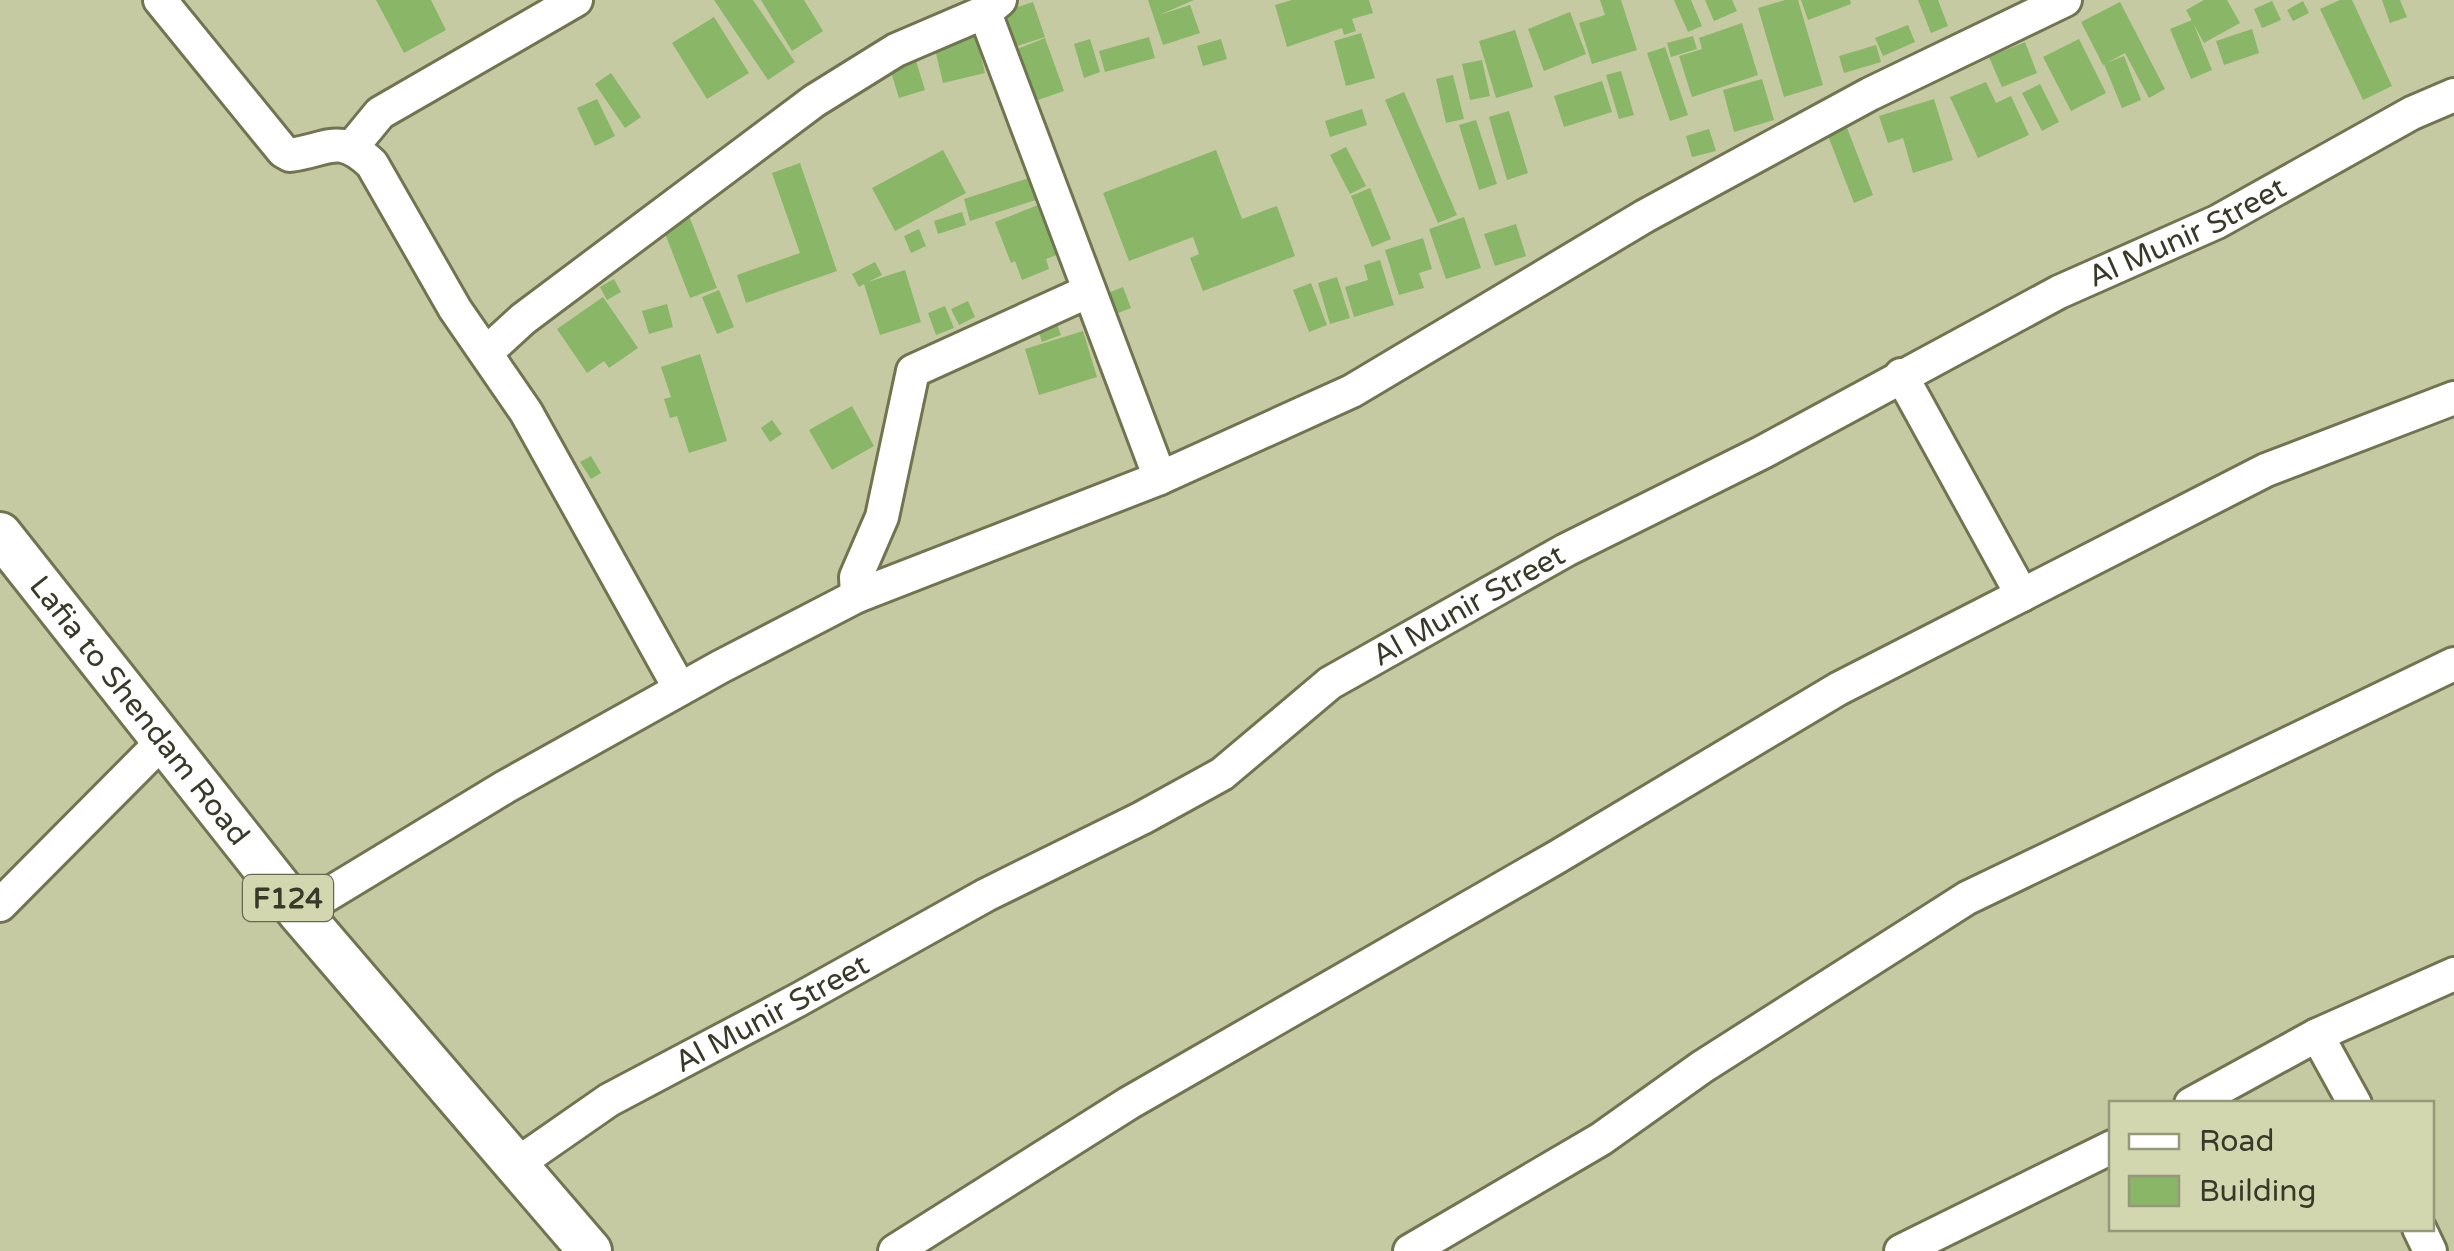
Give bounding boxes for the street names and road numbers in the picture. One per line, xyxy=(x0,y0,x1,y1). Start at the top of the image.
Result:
street label: Al Munir Street xyxy=(2082,169,2293,296)
street label: Al Munir Street xyxy=(1366,537,1571,674)
street label: Lafia to Shendam Road xyxy=(21,569,257,853)
road number: F124 xyxy=(243,875,333,921)
street label: Al Munir Street xyxy=(668,946,875,1081)

